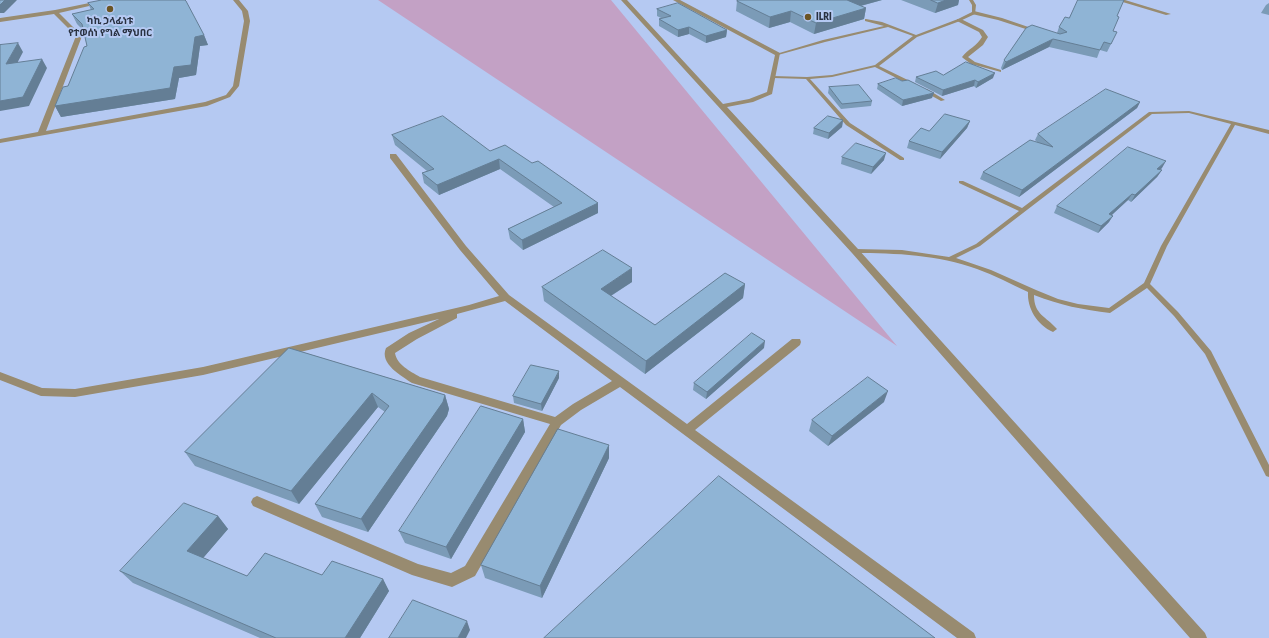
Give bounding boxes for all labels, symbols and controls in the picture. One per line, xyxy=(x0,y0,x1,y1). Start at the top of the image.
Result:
marker: ካኪ ኃላፊነቱ የተወሰነ የግል ማህበር xyxy=(105,4,115,14)
place label: ILRI xyxy=(816,11,832,23)
marker: ILRI xyxy=(803,12,813,22)
place label: ካኪ ኃላፊነቱ የተወሰነ የግል ማህበር xyxy=(68,15,152,38)

